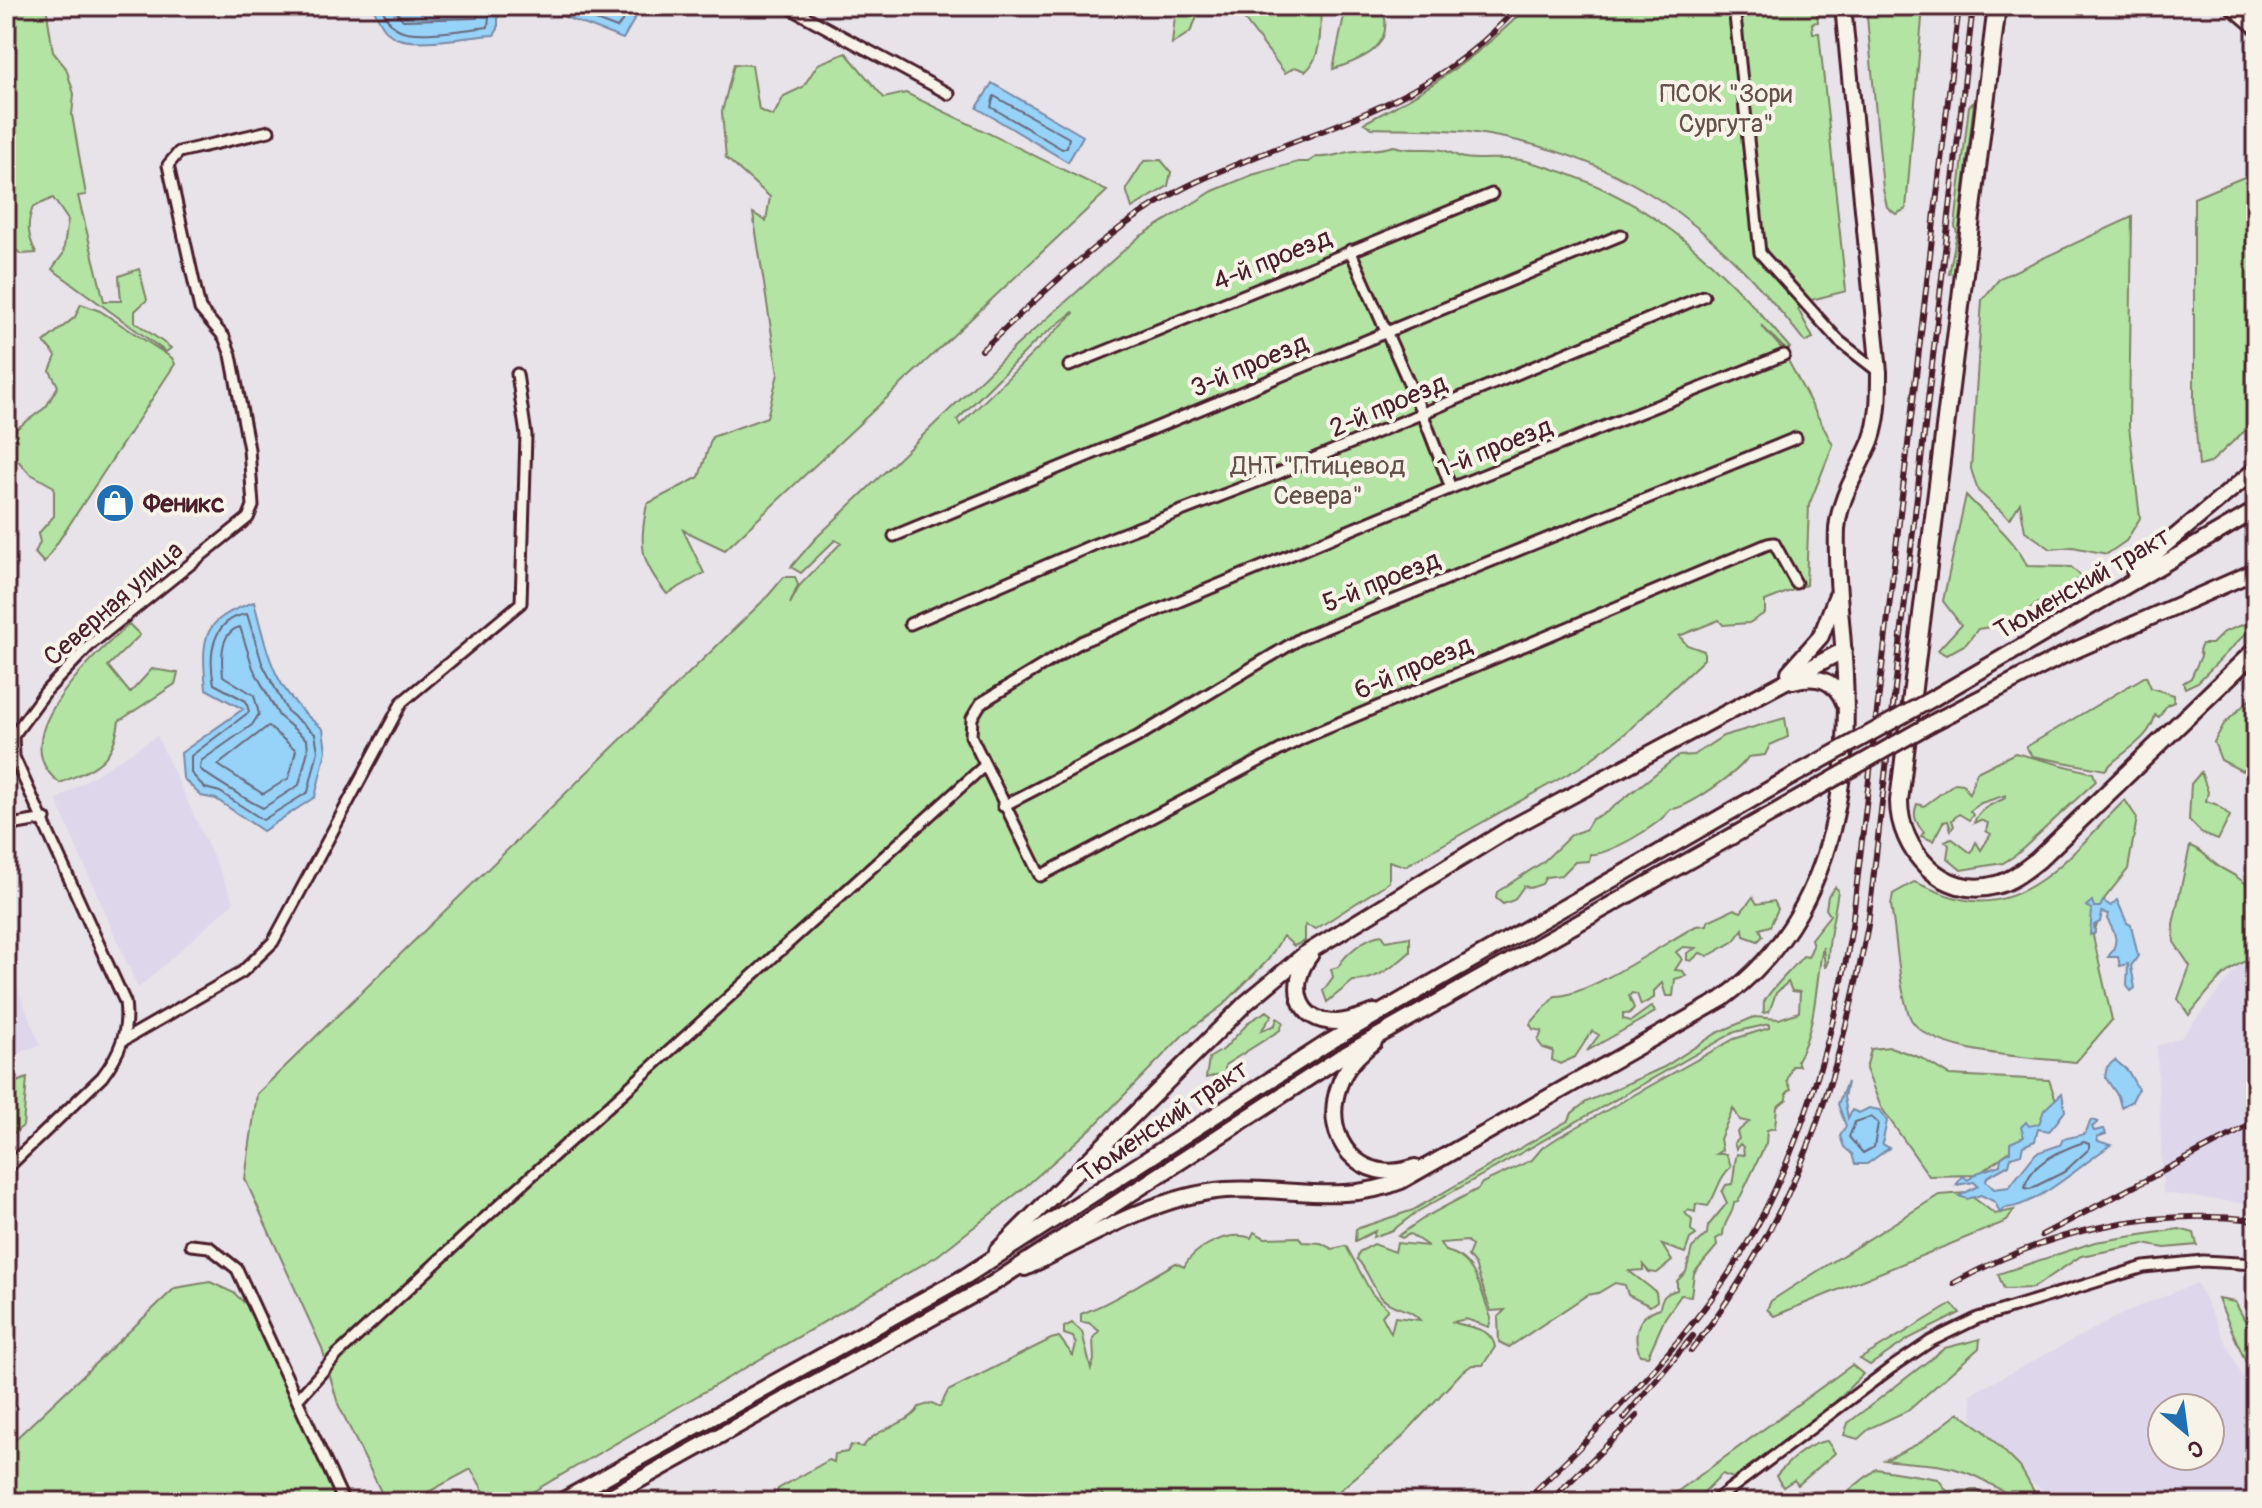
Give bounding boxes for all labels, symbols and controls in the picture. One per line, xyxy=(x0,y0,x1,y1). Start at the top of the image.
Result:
park label: ПСОК "Зори Сургута" xyxy=(1660,78,1793,140)
street label: 4-й проезд xyxy=(1209,222,1337,298)
street label: 3-й проезд xyxy=(1186,327,1313,405)
street label: 2-й проезд xyxy=(1325,367,1452,445)
street label: 1-й проезд xyxy=(1434,411,1557,485)
park label: ДНТ "Птицевод Севера" xyxy=(1230,450,1406,512)
shop icon: Феникс xyxy=(94,482,136,524)
place label: Феникс xyxy=(142,488,224,520)
street label: Тюменский тракт xyxy=(1989,521,2176,647)
street label: Северная улица xyxy=(37,534,190,673)
street label: 5-й проезд xyxy=(1318,544,1445,620)
street label: 6-й проезд xyxy=(1350,629,1477,707)
street label: Тюменский тракт xyxy=(1073,1053,1254,1190)
north arrow xyxy=(2146,1392,2226,1472)
text: С xyxy=(2182,1433,2208,1464)

